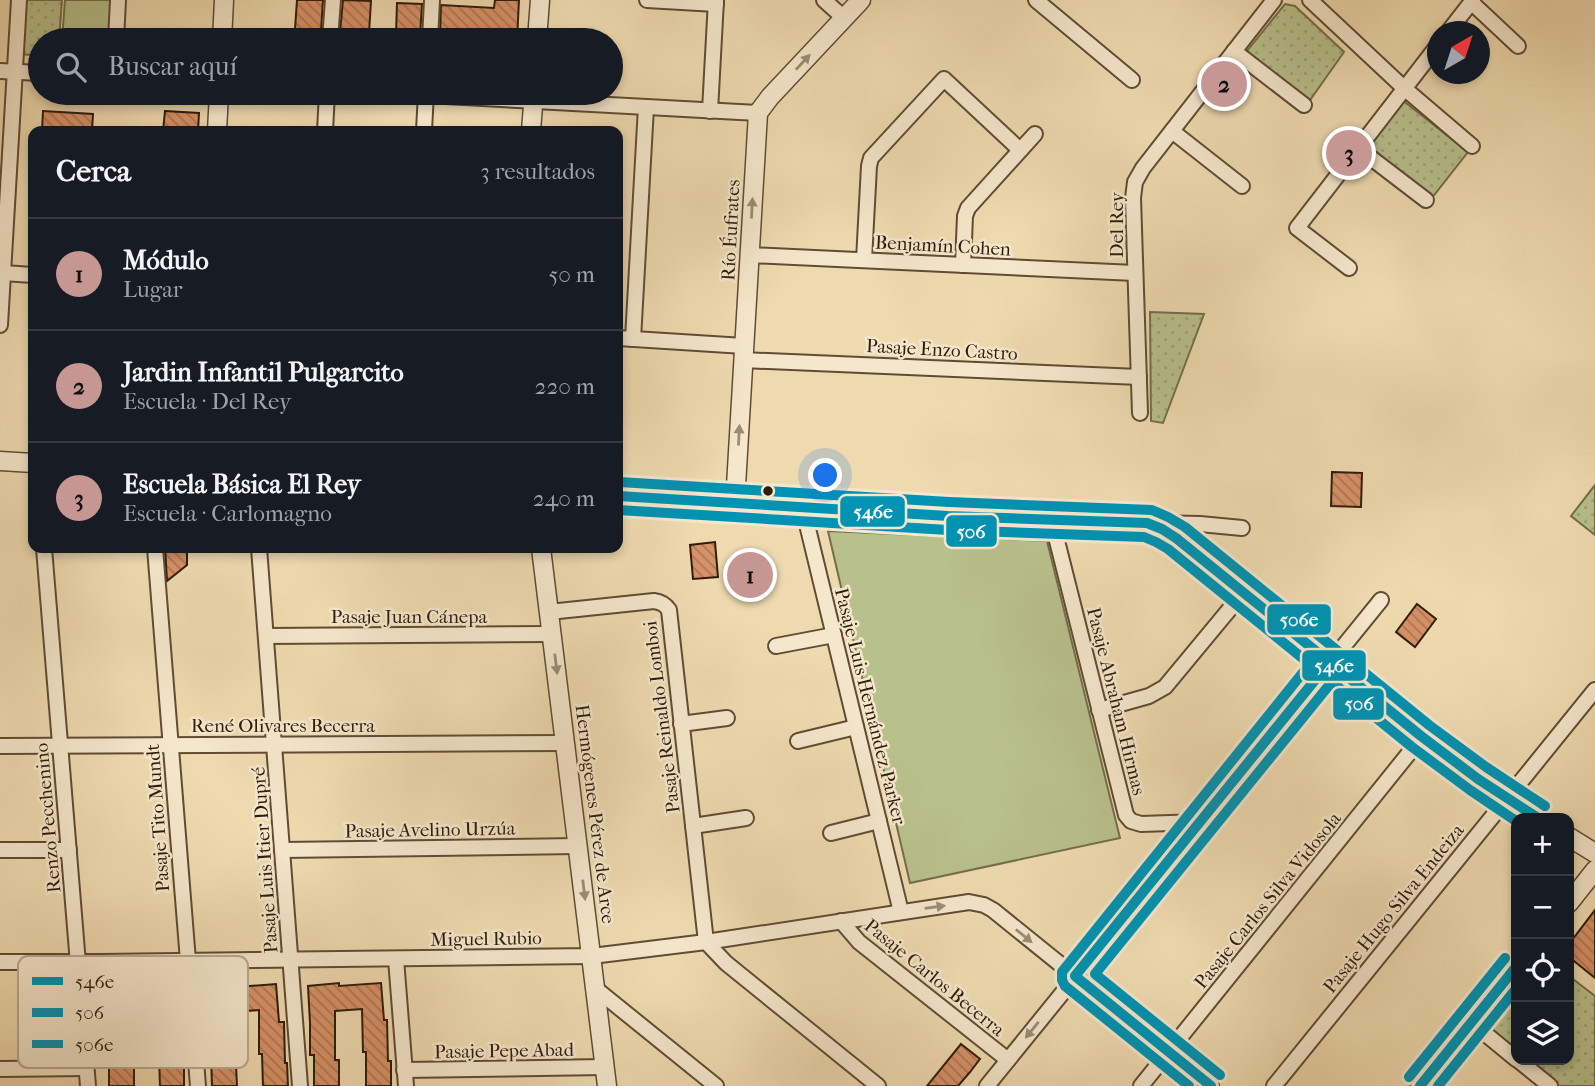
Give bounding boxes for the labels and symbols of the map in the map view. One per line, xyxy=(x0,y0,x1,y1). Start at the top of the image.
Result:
north arrow xyxy=(1427,21,1490,84)
one-way arrow xyxy=(794,54,810,71)
pin: 2 xyxy=(1201,58,1247,110)
pin: 3 xyxy=(1326,127,1372,179)
street label: Río Éufrates xyxy=(717,179,745,281)
street label: Del Rey xyxy=(1106,191,1128,258)
one-way arrow xyxy=(747,197,758,219)
street label: Benjamín Cohen xyxy=(874,231,1012,261)
street label: Pasaje Enzo Castro xyxy=(866,335,1019,365)
one-way arrow xyxy=(733,424,744,446)
your location xyxy=(808,458,842,492)
unlabelled marker xyxy=(761,484,775,498)
line badge: 546e xyxy=(839,495,906,528)
text: 546e xyxy=(853,501,893,523)
line badge: 506 xyxy=(945,514,998,548)
text: 506 xyxy=(957,521,986,543)
pin: 1 xyxy=(727,549,773,601)
street label: Pasaje Luis Hernández Parker xyxy=(830,586,910,828)
line badge: 506e xyxy=(1266,603,1332,636)
street label: Pasaje Abraham Hirmas xyxy=(1082,605,1150,797)
street label: Pasaje Juan Cánepa xyxy=(331,606,488,628)
text: 506e xyxy=(1280,609,1319,631)
street label: Pasaje Reinaldo Lomboi xyxy=(639,619,685,814)
line badge: 546e xyxy=(1301,649,1367,682)
one-way arrow xyxy=(550,653,561,675)
text: 546e xyxy=(1314,655,1354,677)
line badge: 506 xyxy=(1332,687,1385,721)
text: 506 xyxy=(1345,693,1374,715)
street label: Hermógenes Pérez de Arce xyxy=(571,703,619,925)
street label: René Olivares Becerra xyxy=(191,715,375,737)
street label: Renzo Pecchenino xyxy=(30,742,66,894)
street label: Pasaje Tito Mundt xyxy=(142,743,174,893)
street label: Pasaje Luis Itier Dupré xyxy=(248,766,282,954)
street label: Pasaje Carlos Silva Vidosola xyxy=(1190,808,1346,993)
street label: Pasaje Avelino Urzúa xyxy=(344,818,516,842)
street label: Pasaje Hugo Silva Endeiza xyxy=(1319,819,1469,998)
one-way arrow xyxy=(578,879,589,901)
one-way arrow xyxy=(924,901,946,912)
street label: Pasaje Carlos Becerra xyxy=(860,914,1009,1041)
street label: Miguel Rubio xyxy=(430,927,542,951)
one-way arrow xyxy=(1015,928,1033,943)
legend xyxy=(18,956,248,1068)
text: 546e xyxy=(75,971,114,993)
text: 506 xyxy=(75,1002,105,1024)
one-way arrow xyxy=(1025,1020,1040,1038)
text: 506e xyxy=(75,1034,113,1056)
street label: Pasaje Pepe Abad xyxy=(434,1039,575,1063)

